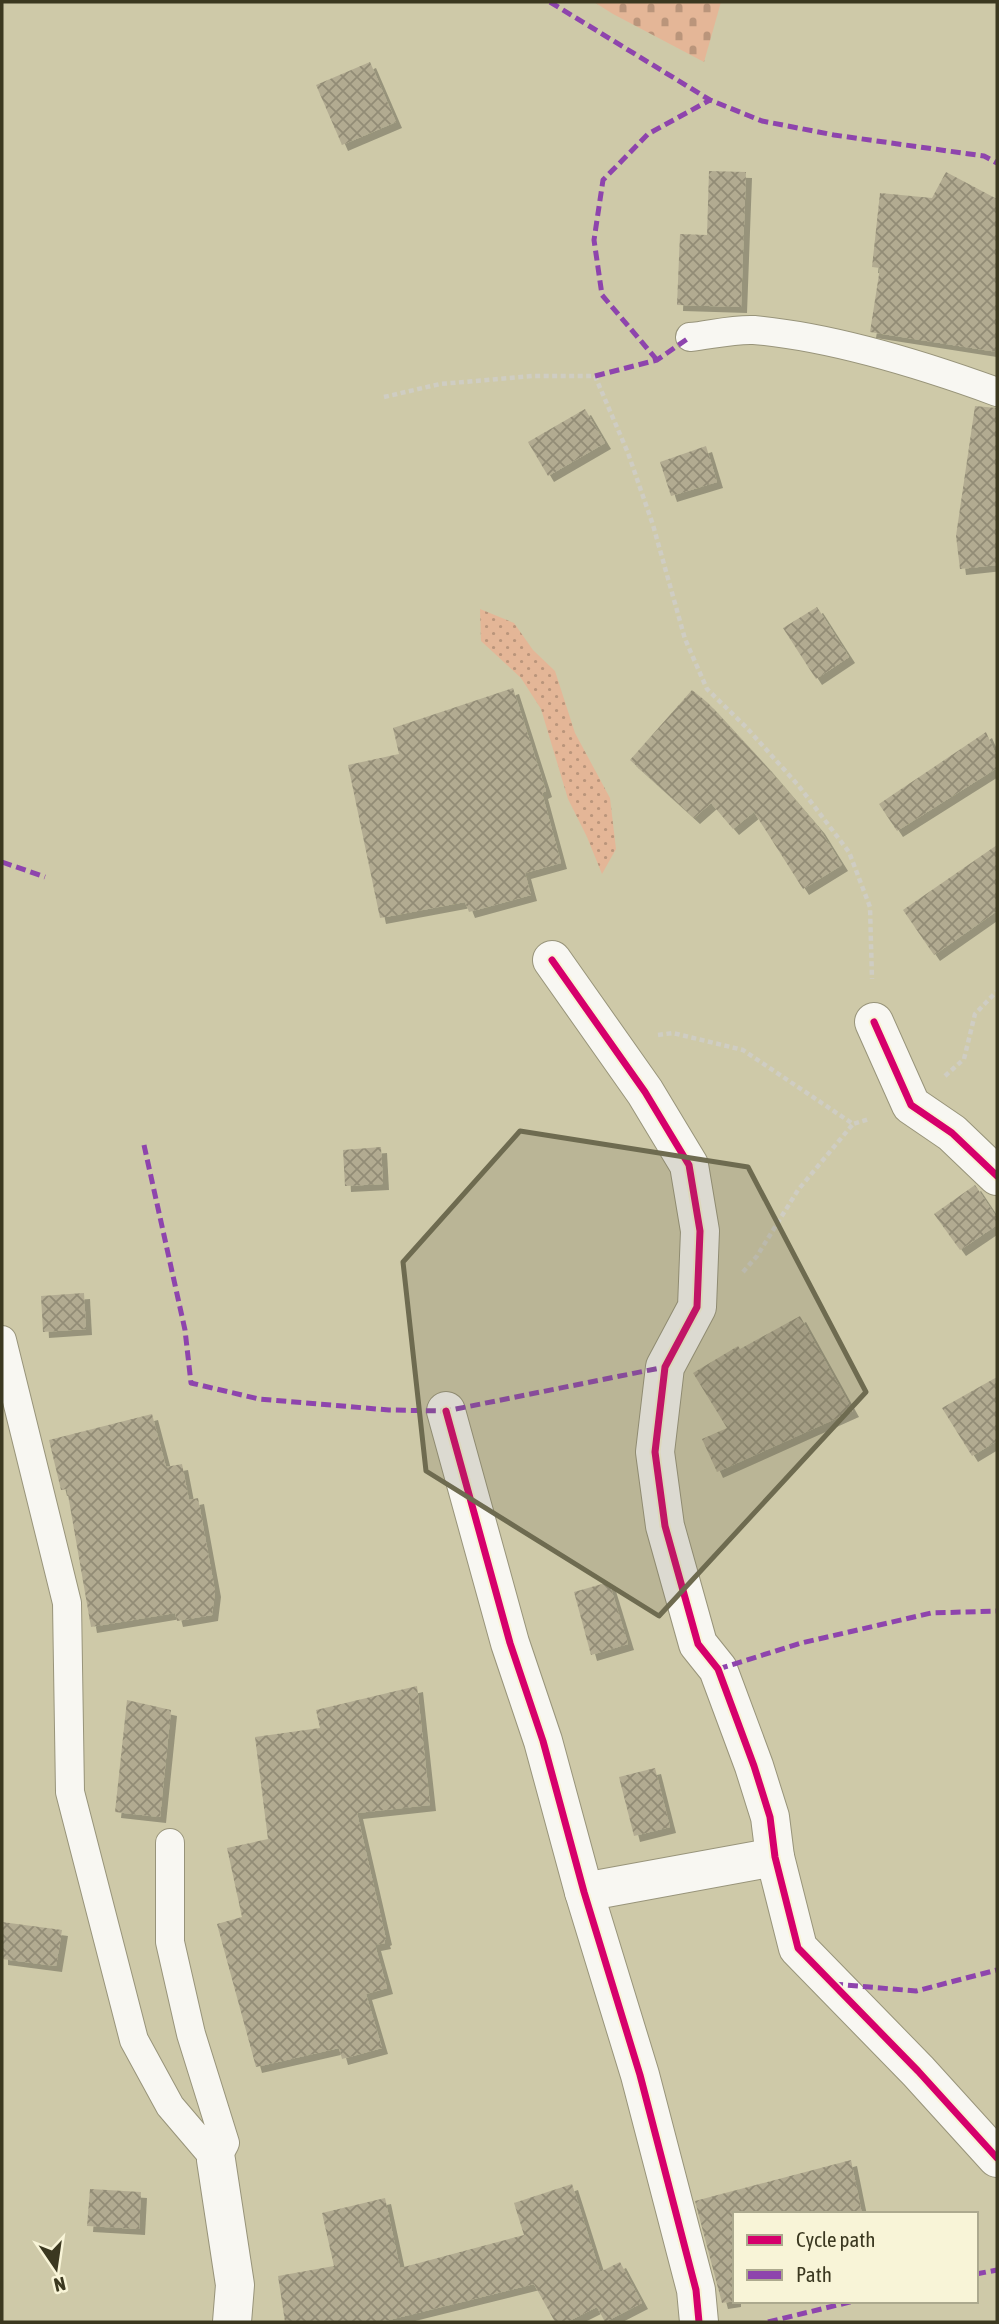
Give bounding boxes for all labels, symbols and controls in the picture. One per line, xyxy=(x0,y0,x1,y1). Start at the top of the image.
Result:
legend xyxy=(733,2212,978,2303)
text: Cycle path xyxy=(796,2227,875,2251)
north arrow xyxy=(21,2233,91,2303)
text: Path xyxy=(796,2262,832,2286)
text: N xyxy=(52,2273,68,2297)

